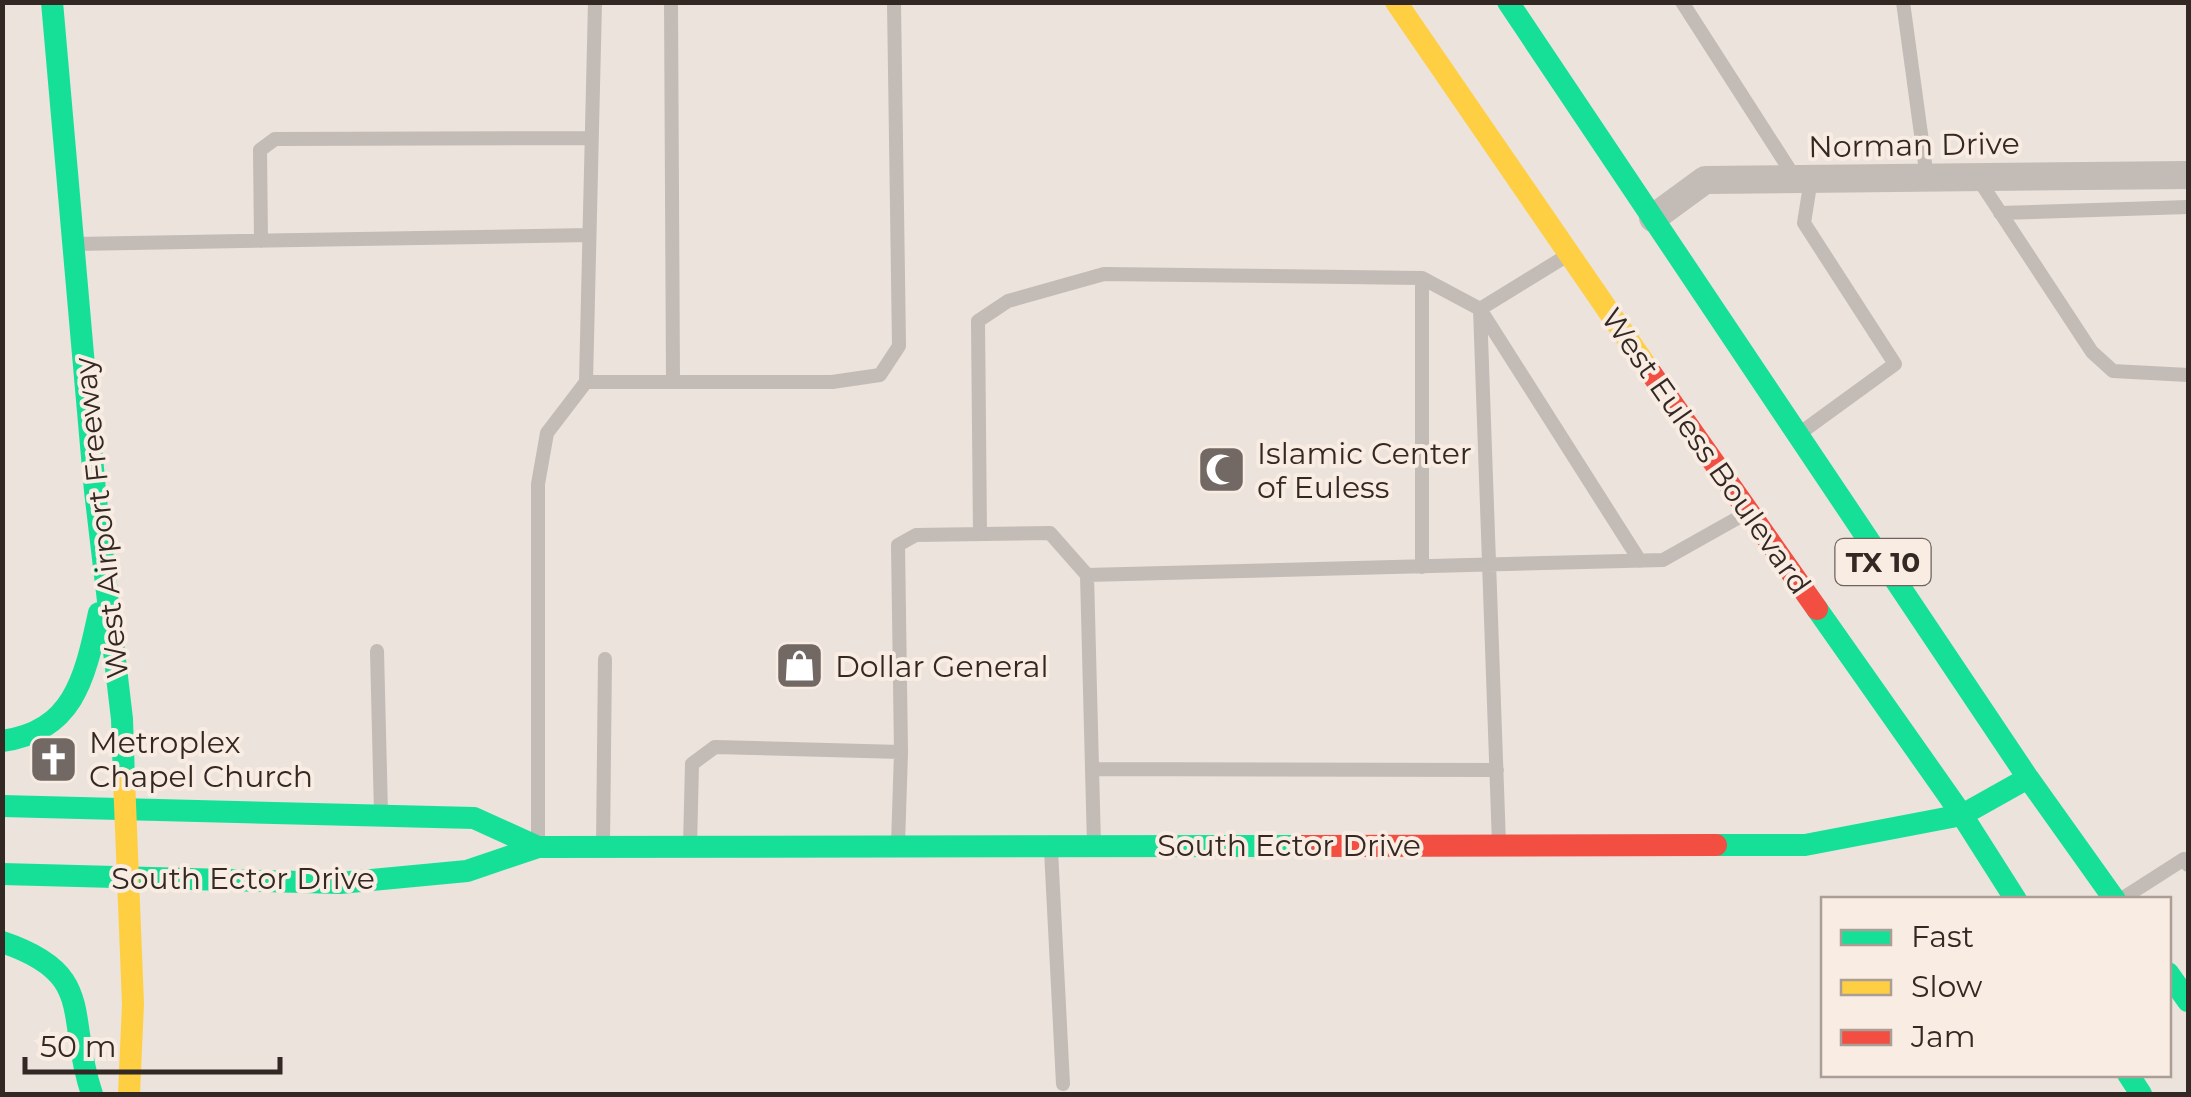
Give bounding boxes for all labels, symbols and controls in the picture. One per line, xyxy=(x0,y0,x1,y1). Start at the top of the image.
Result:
street label: Norman Drive xyxy=(1808,125,2020,165)
street label: West Euless Boulevard xyxy=(1593,301,1819,601)
street label: West Airport Freeway xyxy=(66,355,136,681)
place label: Islamic Center of Euless xyxy=(1257,435,1472,506)
mosque icon: Islamic Center of Euless xyxy=(1196,444,1248,496)
road number: TX 10 xyxy=(1836,539,1930,585)
shop icon: Dollar General xyxy=(774,640,826,692)
place label: Dollar General xyxy=(835,648,1049,685)
place label: Metroplex Chapel Church xyxy=(89,724,313,795)
church icon: Metroplex Chapel Church xyxy=(28,733,80,785)
street label: South Ector Drive xyxy=(1157,827,1421,864)
street label: South Ector Drive xyxy=(111,860,375,897)
legend xyxy=(1821,897,2171,1077)
text: Fast xyxy=(1911,918,1974,955)
text: Slow xyxy=(1911,968,1983,1005)
scale bar xyxy=(25,1012,280,1074)
text: Jam xyxy=(1910,1018,1976,1055)
text: 50 m xyxy=(40,1028,117,1065)

